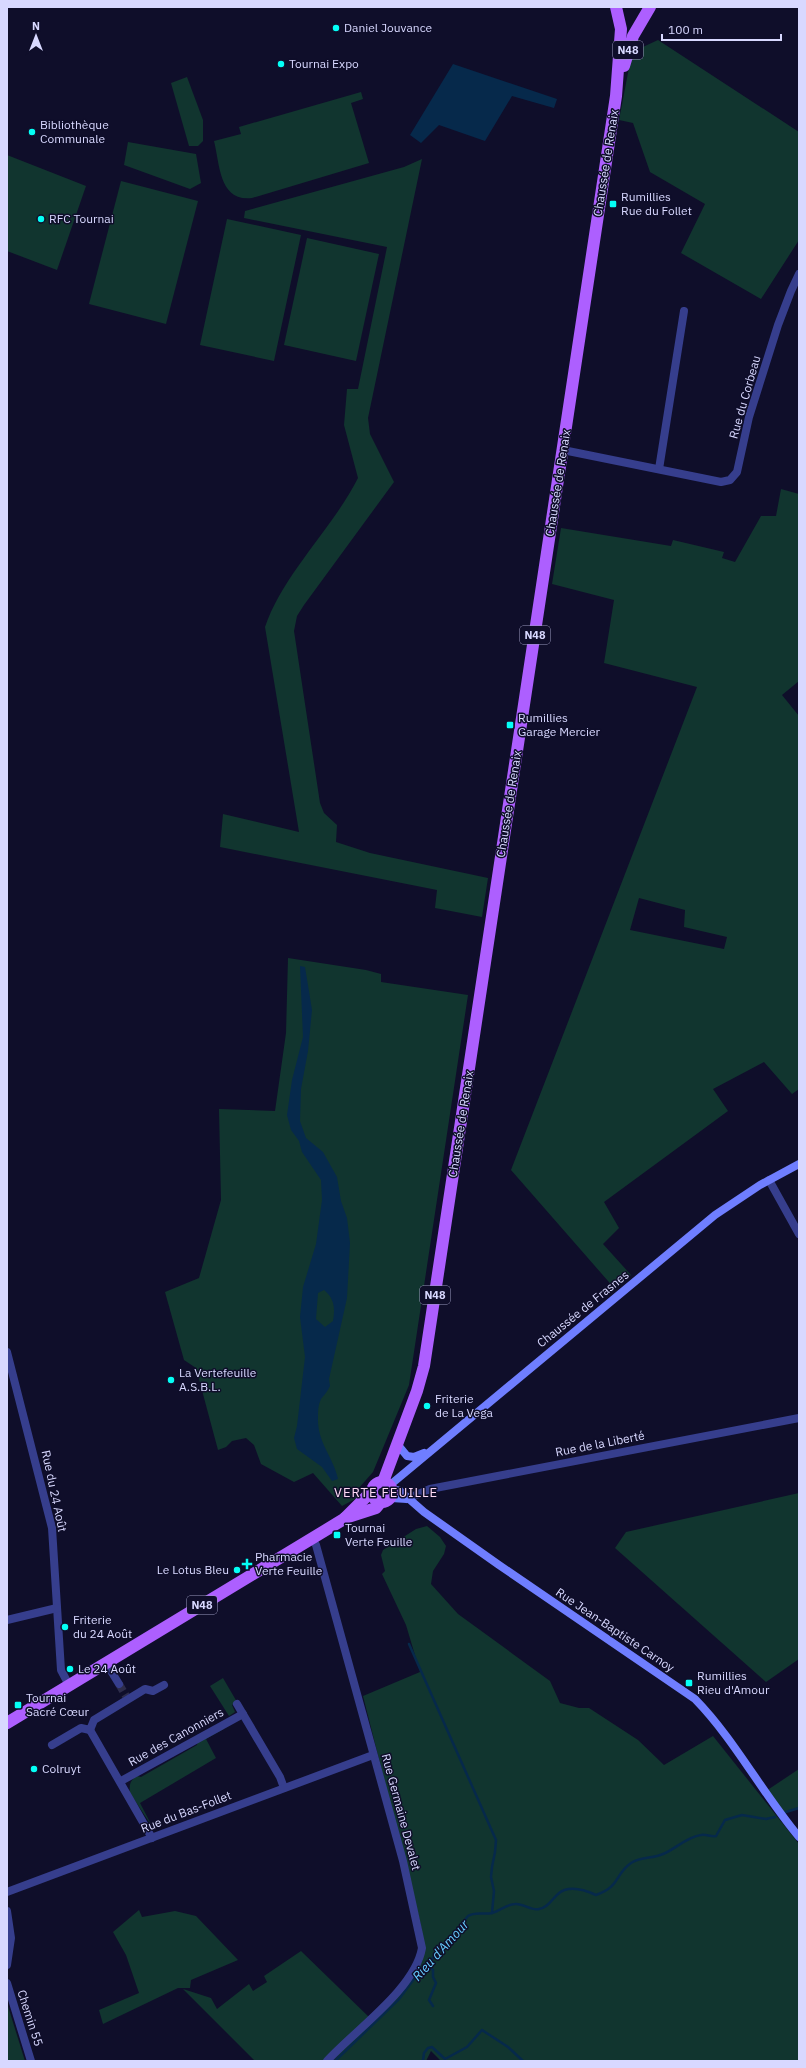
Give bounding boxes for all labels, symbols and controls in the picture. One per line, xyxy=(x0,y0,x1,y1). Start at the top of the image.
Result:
north arrow xyxy=(16,16,56,56)
scale bar xyxy=(662,16,781,42)
text: N xyxy=(32,19,40,33)
place label: Daniel Jouvance xyxy=(344,20,433,35)
text: 100 m xyxy=(668,22,703,37)
marker: Daniel Jouvance xyxy=(331,23,341,33)
road number: N48 xyxy=(613,41,643,59)
place label: Tournai Expo xyxy=(289,56,359,71)
marker: Tournai Expo xyxy=(276,59,286,69)
street label: Chaussée de Renaix xyxy=(590,108,621,217)
place label: Bibliothèque Communale xyxy=(40,117,109,146)
marker: Bibliothèque Communale xyxy=(27,127,37,137)
place label: Rumillies Rue du Follet xyxy=(621,189,692,218)
marker: Rumillies Rue du Follet xyxy=(608,199,618,209)
place label: RFC Tournai xyxy=(49,211,114,226)
marker: RFC Tournai xyxy=(36,214,46,224)
street label: Rue du Corbeau xyxy=(725,354,764,440)
street label: Chaussée de Renaix xyxy=(542,428,573,537)
road number: N48 xyxy=(520,626,550,644)
place label: Rumillies Garage Mercier xyxy=(518,710,600,739)
marker: Rumillies Garage Mercier xyxy=(505,720,515,730)
street label: Chaussée de Renaix xyxy=(493,749,524,858)
street label: Chaussée de Renaix xyxy=(445,1069,476,1178)
street label: Chaussée de Frasnes xyxy=(534,1267,632,1350)
road number: N48 xyxy=(420,1286,450,1304)
place label: La Vertefeuille A.S.B.L. xyxy=(179,1365,257,1394)
marker: La Vertefeuille A.S.B.L. xyxy=(166,1375,176,1385)
place label: Friterie de La Vega xyxy=(435,1391,493,1420)
marker: Friterie de La Vega xyxy=(422,1401,432,1411)
street label: Rue de la Liberté xyxy=(554,1427,646,1460)
street label: Rue du 24 Août xyxy=(39,1449,70,1533)
district label: VERTE FEUILLE xyxy=(334,1484,438,1501)
place label: Tournai Verte Feuille xyxy=(345,1520,413,1549)
marker: Tournai Verte Feuille xyxy=(332,1530,342,1540)
place label: Pharmacie Verte Feuille xyxy=(255,1549,323,1578)
marker: Pharmacie Verte Feuille xyxy=(242,1559,252,1569)
place label: Le Lotus Bleu xyxy=(157,1562,229,1577)
marker: Le Lotus Bleu xyxy=(232,1565,242,1575)
street label: Rue Jean-Baptiste Carnoy xyxy=(553,1584,678,1675)
road number: N48 xyxy=(187,1596,217,1614)
place label: Friterie du 24 Août xyxy=(73,1612,132,1641)
marker: Friterie du 24 Août xyxy=(60,1622,70,1632)
place label: Le 24 Août xyxy=(78,1661,136,1676)
marker: Le 24 Août xyxy=(65,1664,75,1674)
place label: Rumillies Rieu d'Amour xyxy=(697,1668,770,1697)
marker: Rumillies Rieu d'Amour xyxy=(684,1678,694,1688)
place label: Tournai Sacré Cœur xyxy=(26,1690,90,1719)
marker: Tournai Sacré Cœur xyxy=(13,1700,23,1710)
street label: Rue des Canonniers xyxy=(125,1704,226,1769)
street label: Rue Germaine Devalet xyxy=(379,1752,424,1872)
place label: Colruyt xyxy=(42,1761,81,1776)
marker: Colruyt xyxy=(29,1764,39,1774)
street label: Rue du Bas-Follet xyxy=(138,1787,233,1836)
water label: Rieu d'Amour xyxy=(408,1915,473,1984)
street label: Chemin 55 xyxy=(14,1988,47,2048)

